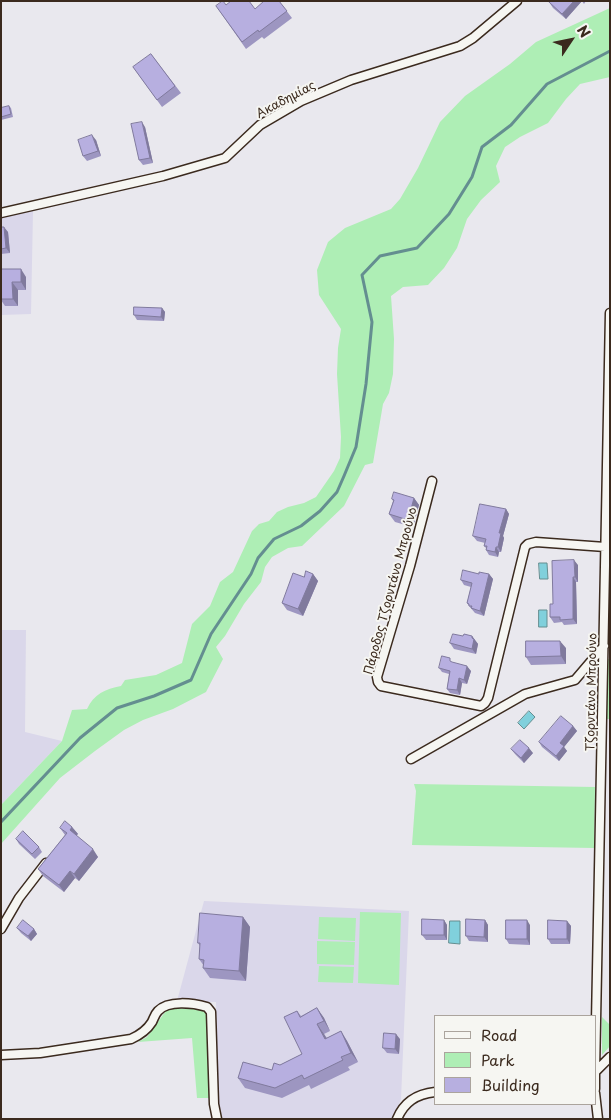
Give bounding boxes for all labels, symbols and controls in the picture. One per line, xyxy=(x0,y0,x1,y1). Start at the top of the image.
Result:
north arrow xyxy=(546,15,596,65)
text: N xyxy=(572,21,596,42)
street label: Ακαδημίας xyxy=(254,78,318,122)
street label: Πάροδος Τζορντάνο Μπρούνο xyxy=(362,506,420,676)
street label: Τζορντάνο Μπρούνο xyxy=(584,633,600,751)
legend xyxy=(434,1015,596,1105)
text: Road xyxy=(481,1023,517,1046)
text: Park xyxy=(481,1048,515,1071)
text: Building xyxy=(481,1073,540,1096)

